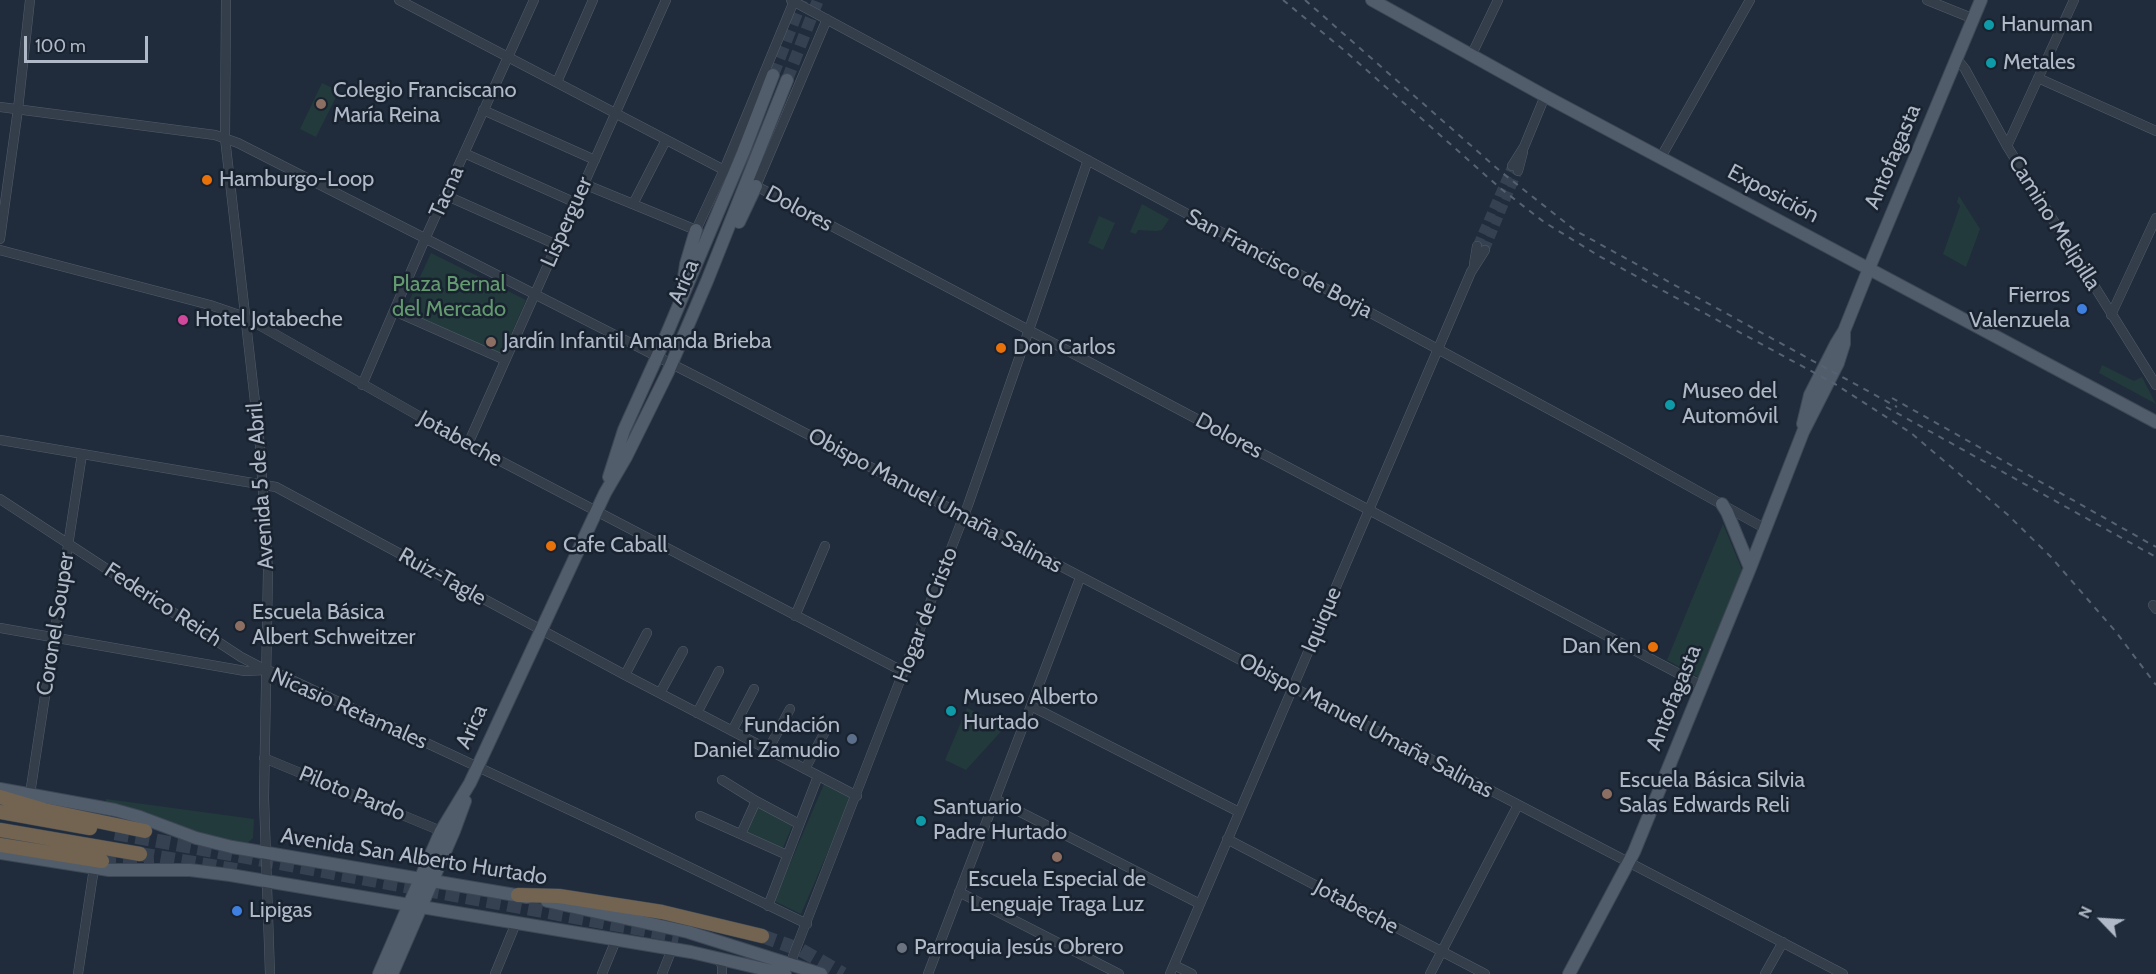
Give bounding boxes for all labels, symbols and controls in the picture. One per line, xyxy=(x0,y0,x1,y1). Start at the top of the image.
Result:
place label: Hanuman xyxy=(2001,12,2093,38)
marker: Hanuman xyxy=(1982,18,1996,32)
scale bar xyxy=(27,24,152,62)
text: 100 m xyxy=(35,35,86,57)
place label: Metales xyxy=(2003,50,2075,76)
marker: Metales xyxy=(1984,56,1998,70)
place label: Colegio Franciscano María Reina xyxy=(333,78,517,130)
marker: Colegio Franciscano María Reina xyxy=(314,97,328,111)
street label: Antofagasta xyxy=(1859,101,1927,213)
street label: Camino Melipilla xyxy=(2002,151,2106,295)
street label: Exposición xyxy=(1723,159,1823,229)
street label: Tacna xyxy=(424,162,470,222)
place label: Hamburgo-Loop xyxy=(219,167,374,193)
marker: Hamburgo-Loop xyxy=(200,173,214,187)
street label: Lisperguer xyxy=(535,173,599,271)
street label: Dolores xyxy=(761,180,837,238)
street label: San Francisco de Borja xyxy=(1181,204,1377,324)
street label: Arica xyxy=(663,256,705,308)
park label: Plaza Bernal del Mercado xyxy=(392,272,506,324)
place label: Fierros Valenzuela xyxy=(1969,283,2070,334)
marker: Fierros Valenzuela xyxy=(2075,302,2089,316)
place label: Hotel Jotabeche xyxy=(195,307,343,333)
marker: Hotel Jotabeche xyxy=(176,313,190,327)
place label: Jardín Infantil Amanda Brieba xyxy=(503,329,771,355)
marker: Jardín Infantil Amanda Brieba xyxy=(484,335,498,349)
place label: Don Carlos xyxy=(1013,335,1116,361)
marker: Don Carlos xyxy=(994,341,1008,355)
place label: Museo del Automóvil xyxy=(1682,379,1778,430)
marker: Museo del Automóvil xyxy=(1663,398,1677,412)
street label: Avenida 5 de Abril xyxy=(242,402,280,570)
street label: Jotabeche xyxy=(413,405,507,473)
street label: Dolores xyxy=(1191,407,1267,465)
street label: Obispo Manuel Umaña Salinas xyxy=(803,423,1067,579)
place label: Cafe Caball xyxy=(563,533,668,559)
marker: Cafe Caball xyxy=(544,539,558,553)
street label: Ruiz-Tagle xyxy=(394,542,490,612)
street label: Hogar de Cristo xyxy=(888,544,964,686)
street label: Coronel Souper xyxy=(32,550,80,698)
street label: Federico Reich xyxy=(99,557,227,653)
street label: Iquique xyxy=(1296,583,1348,657)
place label: Escuela Básica Albert Schweitzer xyxy=(252,600,415,652)
marker: Escuela Básica Albert Schweitzer xyxy=(233,619,247,633)
place label: Dan Ken xyxy=(1562,634,1641,660)
marker: Dan Ken xyxy=(1646,640,1660,654)
street label: Antofagasta xyxy=(1641,641,1707,755)
street label: Obispo Manuel Umaña Salinas xyxy=(1234,648,1498,804)
street label: Nicasio Retamales xyxy=(267,663,431,755)
place label: Museo Alberto Hurtado xyxy=(963,685,1098,736)
street label: Arica xyxy=(450,701,494,753)
marker: Museo Alberto Hurtado xyxy=(944,704,958,718)
place label: Fundación Daniel Zamudio xyxy=(693,713,840,764)
marker: Fundación Daniel Zamudio xyxy=(845,732,859,746)
street label: Piloto Pardo xyxy=(295,761,409,827)
place label: Escuela Básica Silvia Salas Edwards Reli xyxy=(1619,768,1805,819)
marker: Escuela Básica Silvia Salas Edwards Reli xyxy=(1600,787,1614,801)
place label: Santuario Padre Hurtado xyxy=(933,795,1067,846)
marker: Santuario Padre Hurtado xyxy=(914,814,928,828)
street label: Avenida San Alberto Hurtado xyxy=(279,823,549,891)
marker: Escuela Especial de Lenguaje Traga Luz xyxy=(1050,850,1064,864)
place label: Escuela Especial de Lenguaje Traga Luz xyxy=(968,867,1146,918)
street label: Jotabeche xyxy=(1309,874,1403,940)
north arrow xyxy=(2072,890,2132,950)
place label: Lipigas xyxy=(249,898,312,924)
text: N xyxy=(2074,903,2096,921)
marker: Lipigas xyxy=(230,904,244,918)
place label: Parroquia Jesús Obrero xyxy=(914,935,1123,961)
marker: Parroquia Jesús Obrero xyxy=(895,941,909,955)

